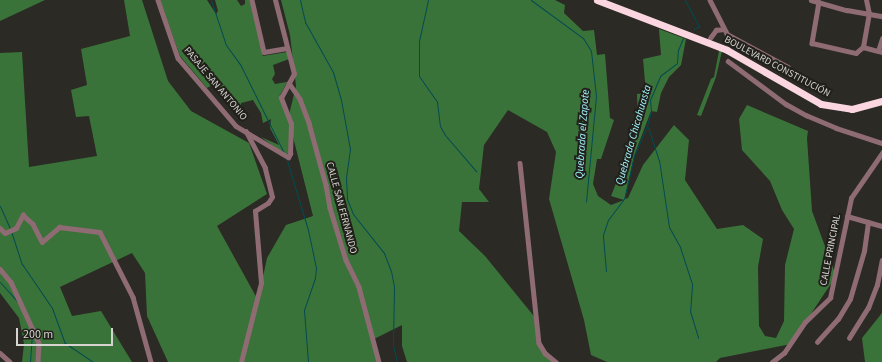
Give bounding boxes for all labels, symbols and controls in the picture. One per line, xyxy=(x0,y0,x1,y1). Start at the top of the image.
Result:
street label: BOULEVARD CONSTITUCIÓN xyxy=(722,34,832,100)
street label: PASAJE SAN ANTONIO xyxy=(181,45,249,123)
water label: Quebrada Chicahuasta xyxy=(613,83,655,187)
water label: Quebrada el Zapote xyxy=(573,89,593,179)
street label: CALLE SAN FERNANDO xyxy=(323,161,359,255)
street label: CALLE PRINCIPAL xyxy=(818,213,844,287)
scale bar xyxy=(18,320,115,346)
text: 200 m xyxy=(23,326,53,343)

